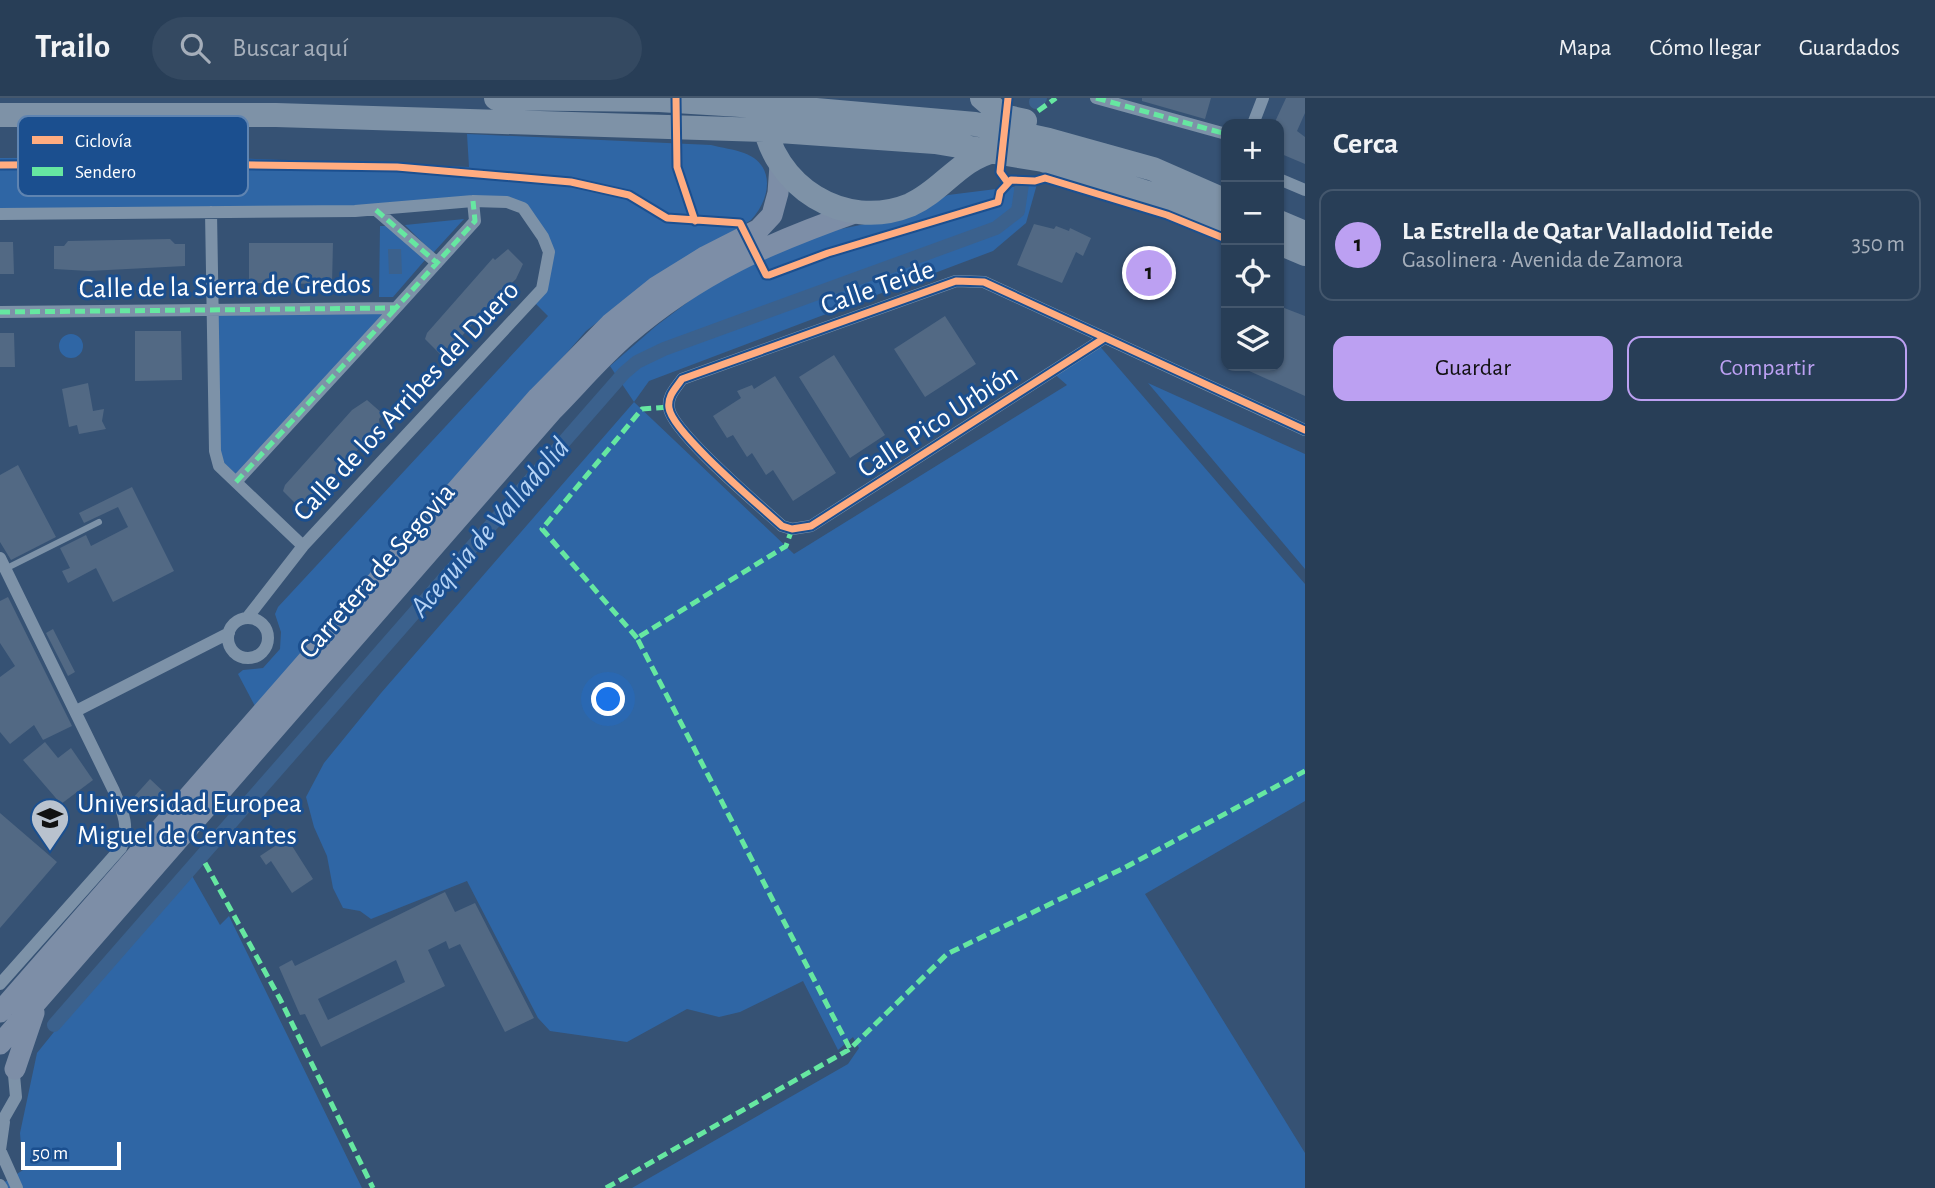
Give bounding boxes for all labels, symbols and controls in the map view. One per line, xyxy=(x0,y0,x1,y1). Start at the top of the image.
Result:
search box xyxy=(152,17,642,80)
icon: search xyxy=(176,29,214,67)
text: Trailo xyxy=(35,31,110,64)
text: Buscar aquí xyxy=(232,35,348,61)
text: Mapa xyxy=(1558,36,1612,60)
text: Cómo llegar xyxy=(1650,36,1761,60)
text: Guardados xyxy=(1799,36,1900,60)
legend xyxy=(18,116,248,196)
map controls xyxy=(1221,119,1284,371)
button: + xyxy=(1221,119,1284,182)
text: Cerca xyxy=(1333,129,1398,159)
text: Ciclovía xyxy=(75,132,132,151)
text: Sendero xyxy=(75,163,136,182)
button: − xyxy=(1221,182,1284,245)
text: La Estrella de Qatar Valladolid Teide xyxy=(1402,218,1773,244)
text: 1 xyxy=(1354,233,1362,256)
text: 350 m xyxy=(1852,233,1905,256)
button: locate xyxy=(1221,245,1284,308)
pin: 1 xyxy=(1126,247,1172,299)
text: Gasolinera · Avenida de Zamora xyxy=(1402,249,1683,272)
street label: Calle Teide xyxy=(817,255,938,320)
street label: Calle de la Sierra de Gredos xyxy=(79,270,371,304)
street label: Calle de los Arribes del Duero xyxy=(288,276,525,527)
button: layers xyxy=(1221,308,1284,371)
button: Guardar xyxy=(1333,336,1613,401)
button: Compartir xyxy=(1627,336,1907,401)
street label: Calle Pico Urbión xyxy=(853,360,1023,484)
water label: Acequia de Valladolid xyxy=(404,433,575,624)
street label: Carretera de Segovia xyxy=(294,478,461,664)
your location xyxy=(591,682,625,716)
place label: Universidad Europea Miguel de Cervantes xyxy=(77,790,302,850)
school or university icon: Universidad Europea Miguel de Cervantes xyxy=(29,797,71,852)
scale bar xyxy=(21,1139,121,1171)
text: 50 m xyxy=(32,1144,68,1163)

